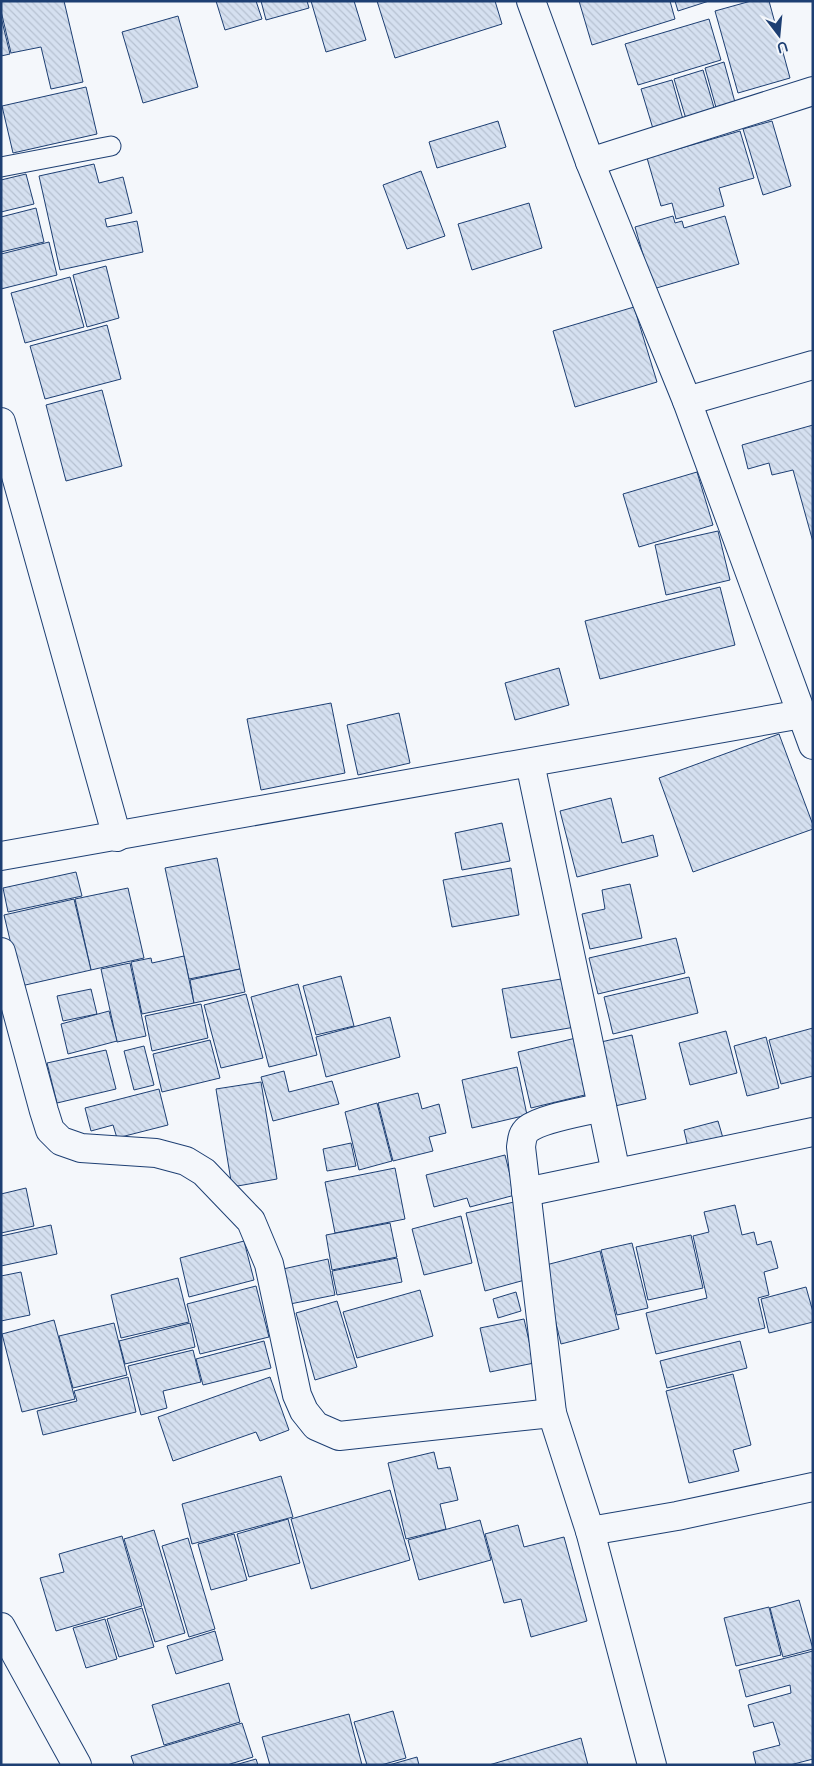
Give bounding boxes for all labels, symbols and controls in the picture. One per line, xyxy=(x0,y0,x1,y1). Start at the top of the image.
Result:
north arrow xyxy=(754,10,804,60)
text: U xyxy=(775,37,790,57)

